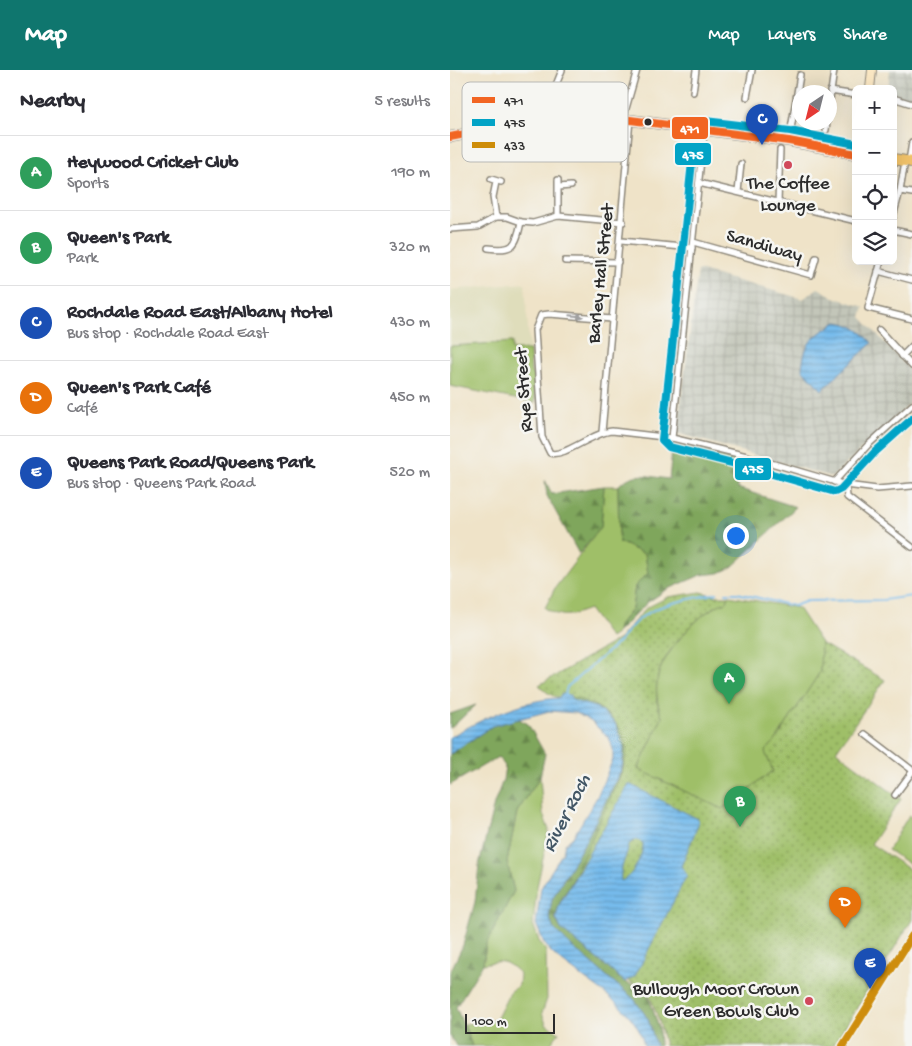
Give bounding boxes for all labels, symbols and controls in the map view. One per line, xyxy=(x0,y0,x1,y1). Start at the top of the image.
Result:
text: Map xyxy=(25,21,67,50)
text: Map xyxy=(708,25,740,46)
text: Layers xyxy=(768,25,815,46)
text: Share xyxy=(843,25,887,46)
legend xyxy=(462,82,628,162)
north arrow xyxy=(792,85,837,130)
map controls xyxy=(852,85,897,265)
button: + xyxy=(852,85,897,130)
text: Nearby xyxy=(20,90,85,115)
text: 5 results xyxy=(375,93,430,112)
text: 471 xyxy=(504,94,524,111)
pin: C xyxy=(746,104,778,145)
text: 475 xyxy=(504,116,525,133)
line badge: 471 xyxy=(671,116,709,140)
unlabelled marker xyxy=(643,117,653,127)
text: 471 xyxy=(679,122,700,139)
button: − xyxy=(852,130,897,175)
text: 433 xyxy=(504,139,525,156)
line badge: 475 xyxy=(674,142,712,166)
text: 475 xyxy=(681,148,704,165)
text: Heywood Cricket Club xyxy=(67,152,239,175)
marker: The Coffee Lounge xyxy=(782,159,794,171)
text: A xyxy=(31,164,41,183)
text: 190 m xyxy=(391,164,430,183)
place label: The Coffee Lounge xyxy=(745,173,830,218)
text: Sports xyxy=(67,175,109,194)
button: locate xyxy=(852,175,897,220)
street label: Barley Hall Street xyxy=(583,201,621,346)
button: layers xyxy=(852,220,897,265)
street label: Sandiway xyxy=(723,225,805,269)
text: Queen's Park xyxy=(67,227,170,250)
text: B xyxy=(32,239,40,258)
text: 320 m xyxy=(390,239,430,258)
text: Park xyxy=(67,250,98,269)
text: Rochdale Road East/Albany Hotel xyxy=(67,302,333,325)
one-way arrow xyxy=(569,312,585,320)
text: C xyxy=(32,314,40,333)
text: 430 m xyxy=(390,314,430,333)
text: Bus stop · Rochdale Road East xyxy=(67,325,268,344)
street label: Rye Street xyxy=(510,345,539,433)
text: Queen's Park Café xyxy=(67,377,211,400)
text: D xyxy=(31,389,41,408)
text: 450 m xyxy=(390,389,430,408)
text: Café xyxy=(67,400,98,419)
text: Queens Park Road/Queens Park xyxy=(67,452,314,475)
line badge: 475 xyxy=(734,457,772,481)
text: 475 xyxy=(741,462,764,479)
text: E xyxy=(31,464,41,483)
text: 520 m xyxy=(390,464,430,483)
text: Bus stop · Queens Park Road xyxy=(67,475,255,494)
your location xyxy=(723,523,749,549)
pin: A xyxy=(713,663,745,704)
water label: River Roch xyxy=(539,771,597,857)
pin: B xyxy=(724,786,756,827)
pin: D xyxy=(829,887,861,928)
pin: E xyxy=(854,948,886,989)
place label: Bullough Moor Crown Green Bowls Club xyxy=(632,979,799,1024)
marker: Bullough Moor Crown Green Bowls Club xyxy=(803,995,815,1007)
scale bar xyxy=(465,1011,555,1034)
text: 100 m xyxy=(472,1014,507,1031)

